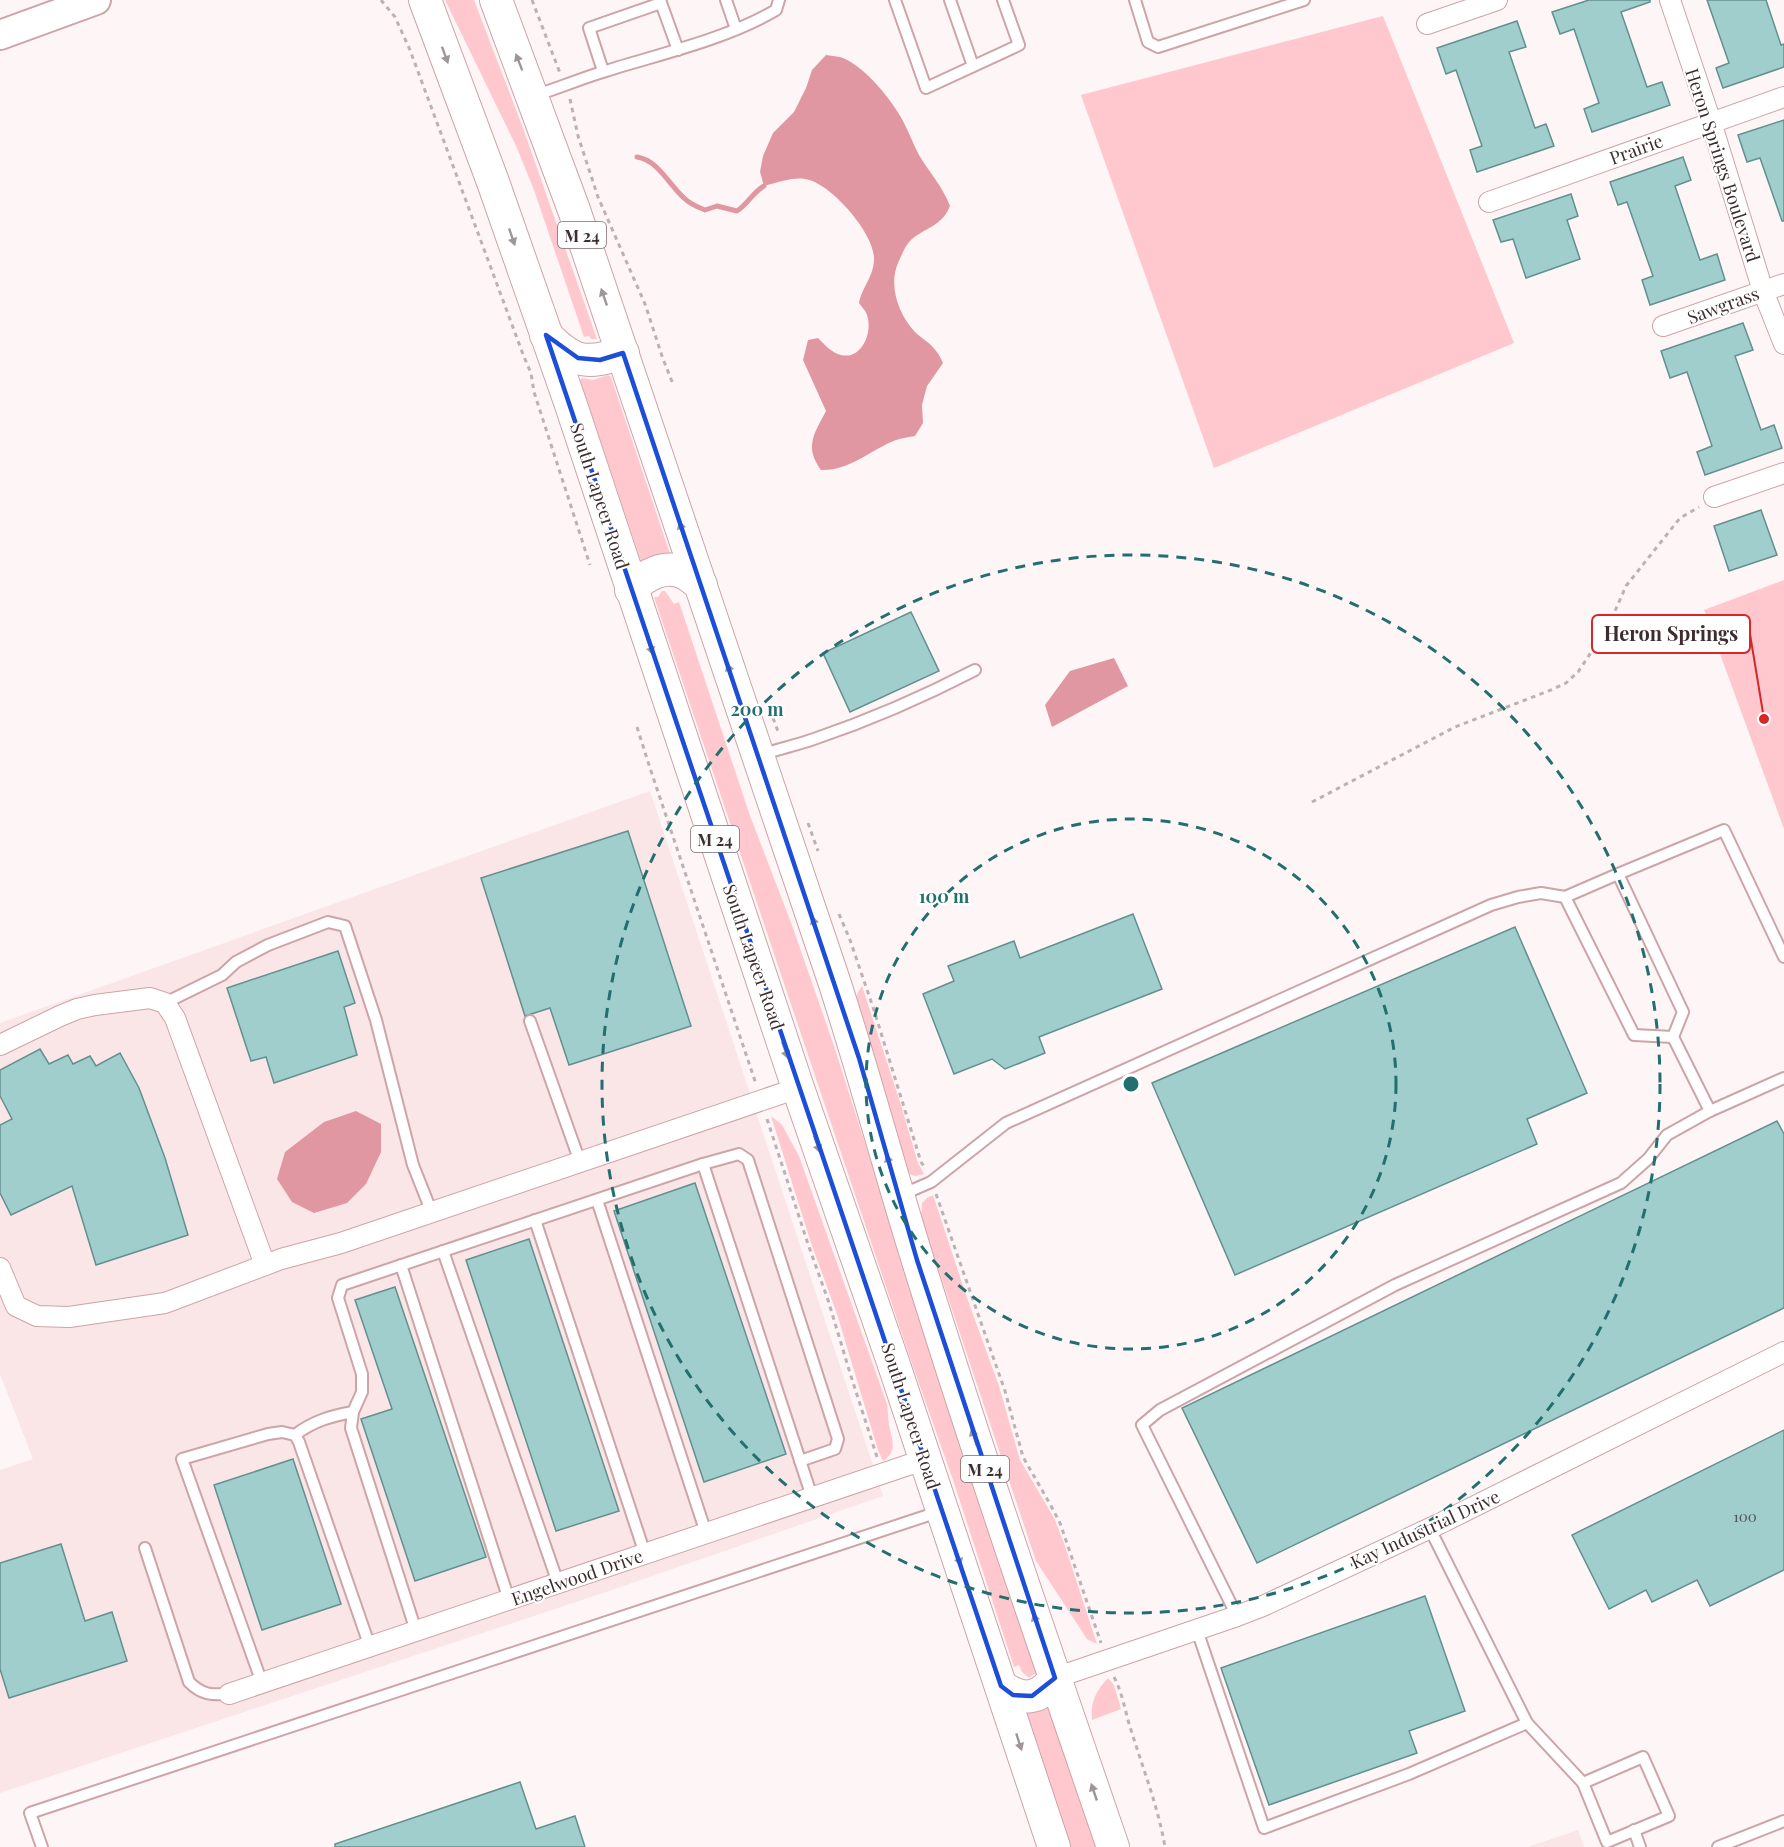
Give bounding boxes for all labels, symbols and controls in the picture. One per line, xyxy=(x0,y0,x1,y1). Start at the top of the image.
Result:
one-way arrow xyxy=(441,46,451,64)
one-way arrow xyxy=(514,53,524,71)
street label: Heron Springs Boulevard xyxy=(1680,65,1766,265)
street label: Prairie xyxy=(1606,128,1666,170)
road number: M 24 xyxy=(558,222,606,248)
one-way arrow xyxy=(508,228,518,246)
street label: Sawgrass xyxy=(1684,281,1762,329)
one-way arrow xyxy=(598,288,608,306)
street label: South Lapeer Road xyxy=(565,420,635,573)
one-way arrow xyxy=(677,521,687,539)
callout: Heron Springs xyxy=(1592,615,1750,653)
text: Heron Springs xyxy=(1604,619,1738,646)
one-way arrow xyxy=(645,637,655,655)
one-way arrow xyxy=(724,663,734,681)
text: 200 m xyxy=(730,697,784,721)
road number: M 24 xyxy=(691,826,739,852)
street label: South Lapeer Road xyxy=(718,881,790,1034)
text: 100 m xyxy=(919,884,970,908)
one-way arrow xyxy=(810,916,819,934)
one-way arrow xyxy=(781,1041,790,1059)
centre of rings xyxy=(1121,1074,1141,1094)
one-way arrow xyxy=(813,1135,823,1153)
one-way arrow xyxy=(884,1154,894,1172)
street label: South Lapeer Road xyxy=(876,1340,946,1493)
one-way arrow xyxy=(969,1428,979,1446)
road number: M 24 xyxy=(961,1456,1009,1482)
street label: Kay Industrial Drive xyxy=(1347,1484,1503,1574)
house number: 100 xyxy=(1733,1506,1757,1526)
street label: Engelwood Drive xyxy=(508,1543,646,1611)
one-way arrow xyxy=(954,1548,963,1566)
one-way arrow xyxy=(1030,1613,1040,1631)
one-way arrow xyxy=(1015,1733,1024,1751)
one-way arrow xyxy=(1088,1783,1098,1801)

